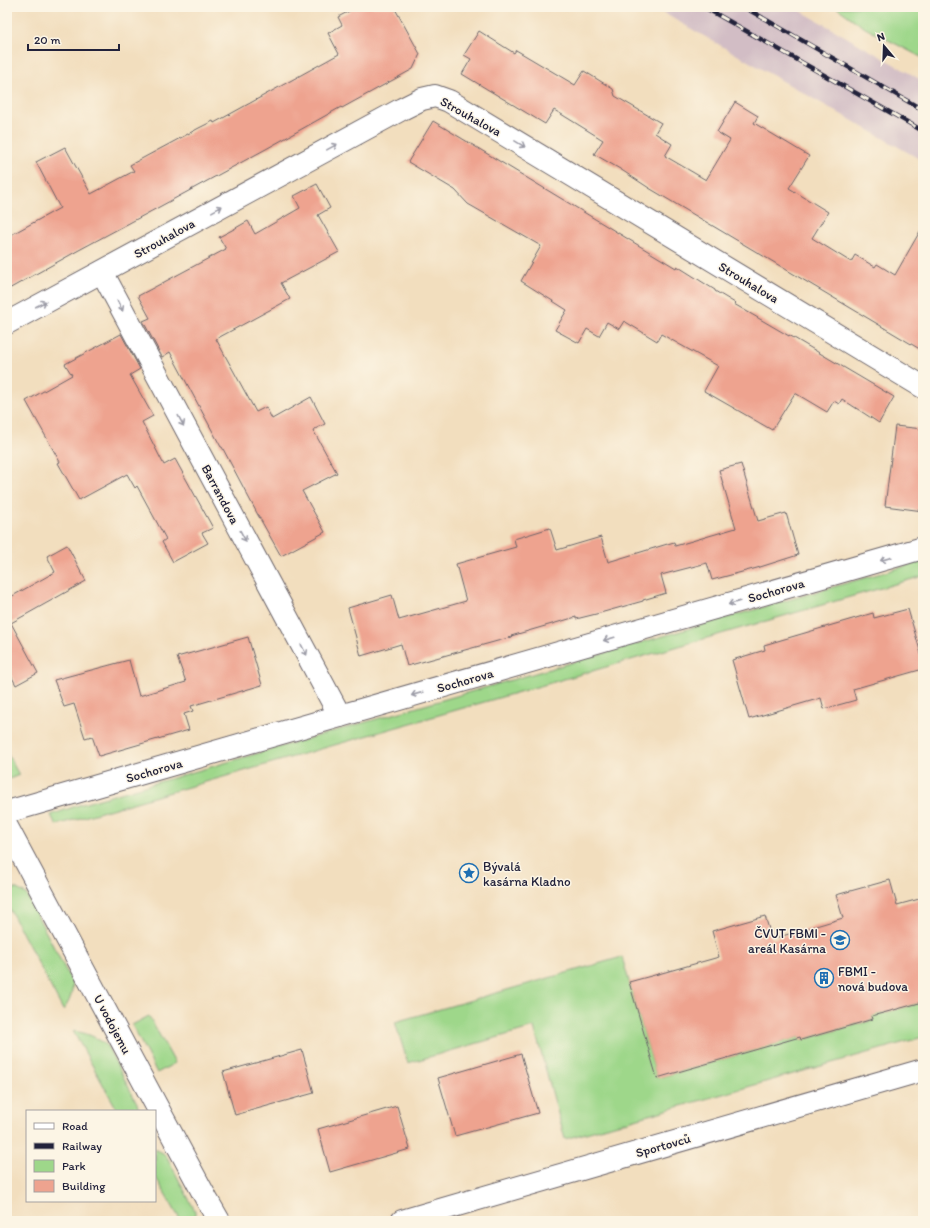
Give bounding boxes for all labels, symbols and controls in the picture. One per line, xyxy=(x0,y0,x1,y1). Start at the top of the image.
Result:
scale bar xyxy=(28,26,119,52)
north arrow xyxy=(864,26,904,66)
text: N xyxy=(875,30,887,44)
text: 20 m xyxy=(34,33,61,47)
street label: Strouhalova xyxy=(438,94,504,140)
one-way arrow xyxy=(514,141,526,149)
one-way arrow xyxy=(325,143,337,150)
one-way arrow xyxy=(211,205,223,213)
street label: Strouhalova xyxy=(131,215,198,261)
street label: Strouhalova xyxy=(716,259,782,306)
one-way arrow xyxy=(35,300,47,308)
one-way arrow xyxy=(117,300,124,312)
one-way arrow xyxy=(178,415,186,427)
street label: Barrandova xyxy=(199,462,243,527)
one-way arrow xyxy=(240,529,247,541)
one-way arrow xyxy=(879,556,892,563)
street label: Sochorova xyxy=(746,575,806,606)
one-way arrow xyxy=(727,600,740,607)
one-way arrow xyxy=(603,636,616,643)
one-way arrow xyxy=(301,644,309,656)
street label: Sochorova xyxy=(435,665,495,696)
one-way arrow xyxy=(410,691,423,698)
street label: Sochorova xyxy=(124,755,184,786)
place label: Bývalá kasárna Kladno xyxy=(483,859,571,889)
place icon: Bývalá kasárna Kladno xyxy=(458,862,480,884)
place label: ČVUT FBMI - areál Kasárna xyxy=(748,926,826,956)
school or university icon: ČVUT FBMI - areál Kasárna xyxy=(829,929,851,951)
place label: FBMI - nová budova xyxy=(838,964,908,994)
building icon: FBMI - nová budova xyxy=(813,967,835,989)
street label: U vodojemu xyxy=(91,992,135,1057)
legend xyxy=(26,1110,156,1202)
text: Road xyxy=(62,1119,88,1133)
street label: Sportovců xyxy=(634,1131,692,1160)
text: Railway xyxy=(62,1139,102,1153)
text: Park xyxy=(62,1159,86,1173)
text: Building xyxy=(62,1179,106,1193)

